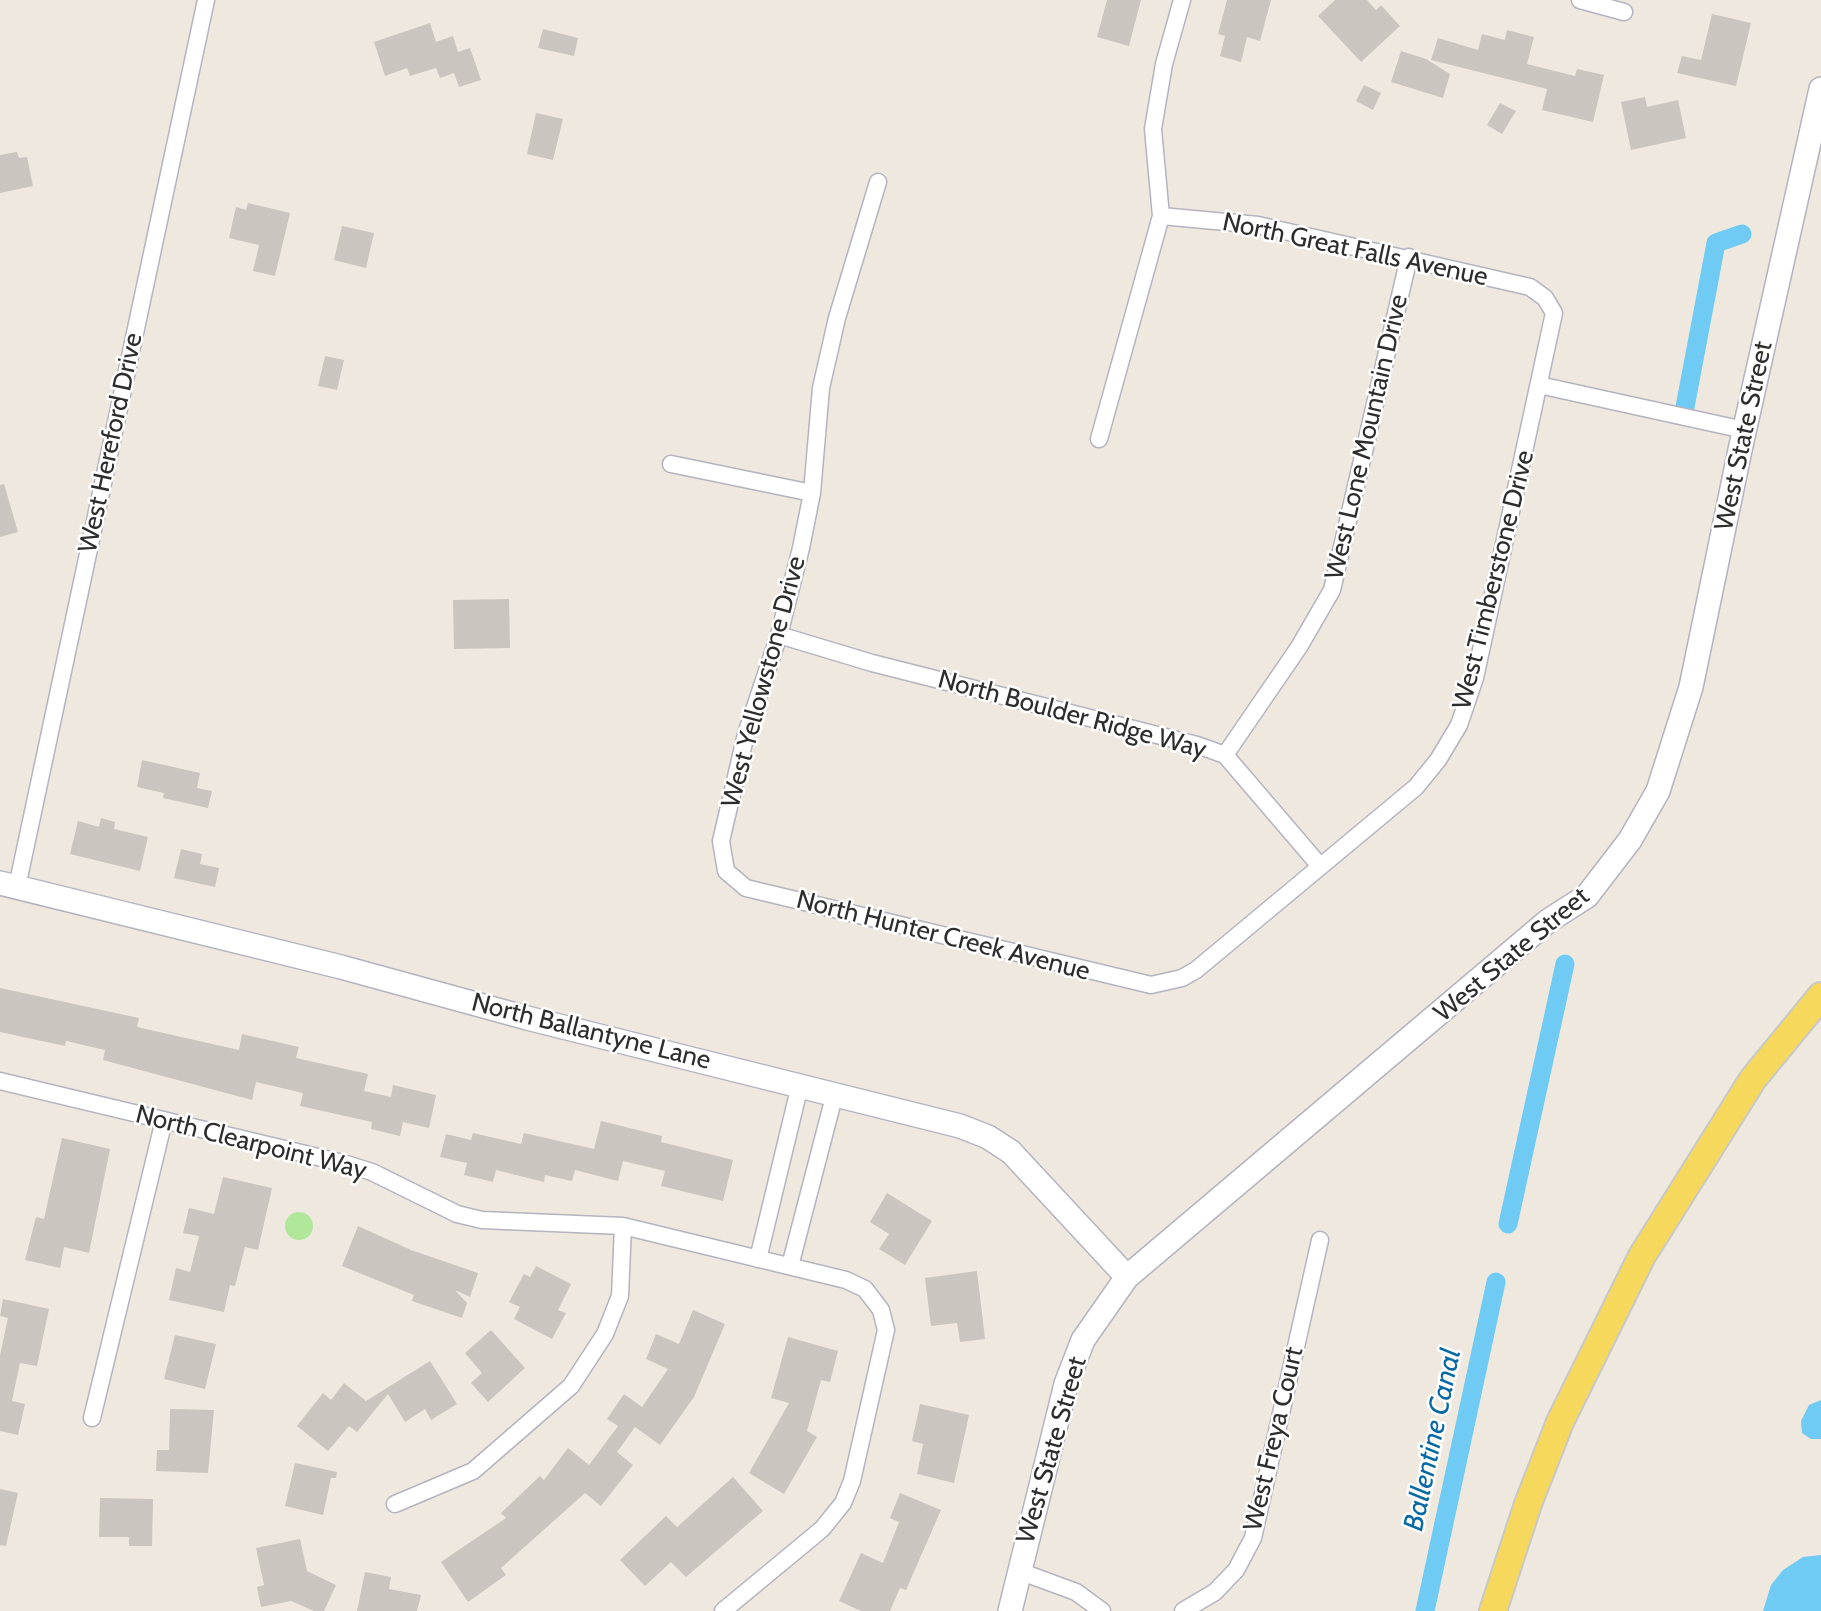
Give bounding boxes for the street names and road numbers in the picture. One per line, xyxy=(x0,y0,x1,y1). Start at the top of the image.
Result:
street label: North Great Falls Avenue xyxy=(1219,207,1491,293)
street label: West Lone Mountain Drive xyxy=(1319,291,1415,583)
street label: West Hereford Drive xyxy=(72,330,150,556)
street label: West State Street xyxy=(1709,339,1779,533)
street label: West Timberstone Drive xyxy=(1447,447,1541,713)
street label: West Yellowstone Drive xyxy=(715,553,813,811)
street label: North Boulder Ridge Way xyxy=(934,664,1210,766)
street label: West State Street xyxy=(1428,881,1596,1029)
street label: North Hunter Creek Avenue xyxy=(793,884,1093,988)
street label: North Ballantyne Lane xyxy=(468,987,714,1077)
street label: North Clearpoint Way xyxy=(132,1099,370,1187)
street label: West Freya Court xyxy=(1238,1344,1310,1534)
street label: West State Street xyxy=(1010,1353,1094,1547)

